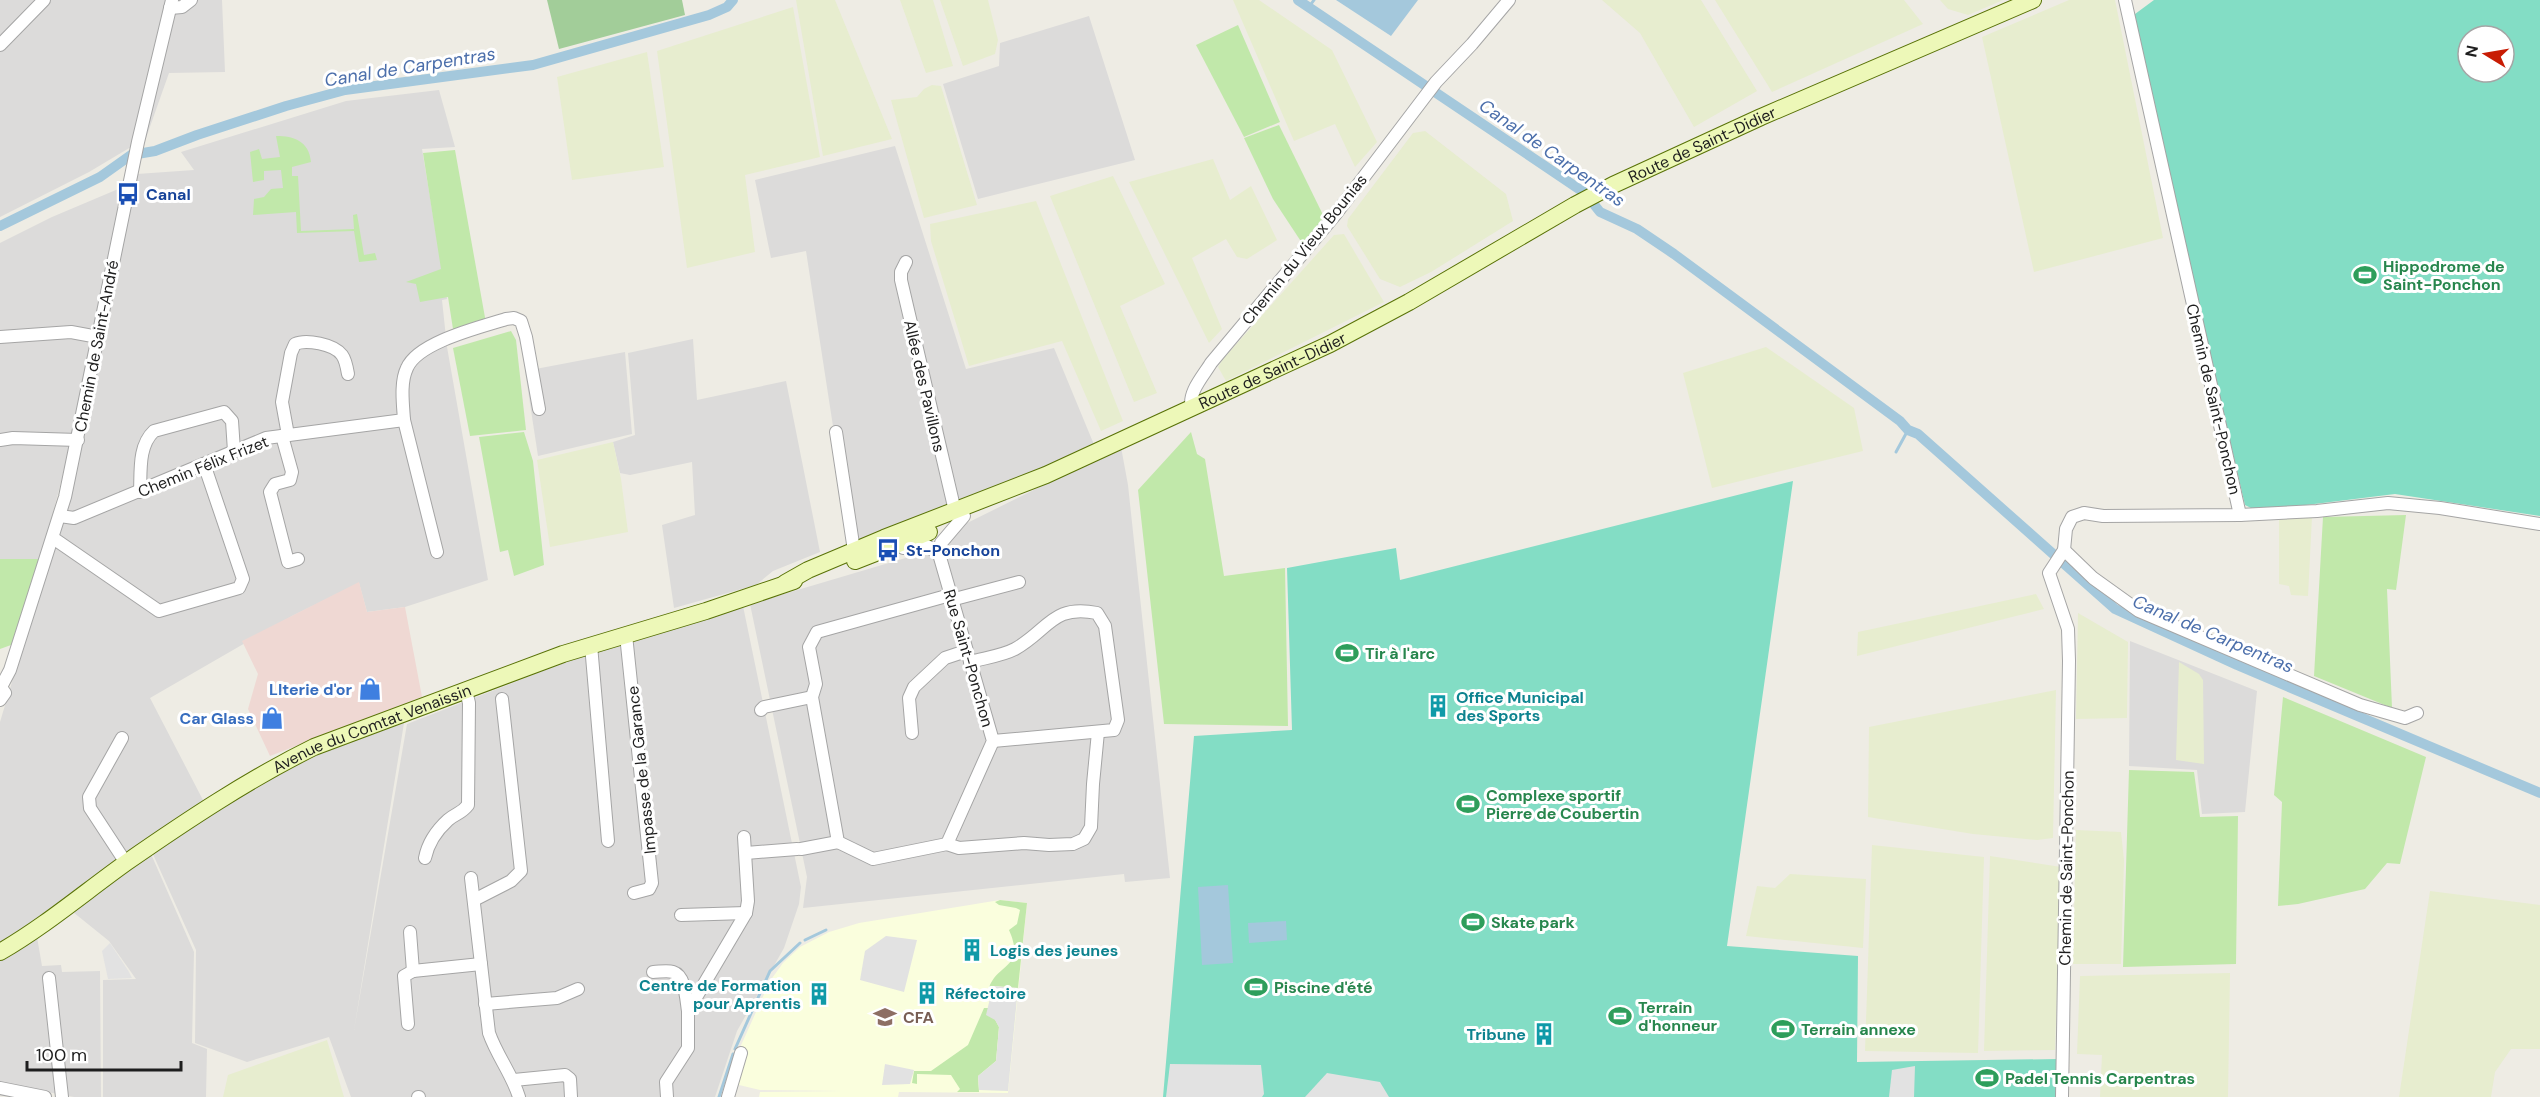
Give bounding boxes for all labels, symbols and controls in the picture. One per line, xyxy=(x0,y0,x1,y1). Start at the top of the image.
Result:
north arrow xyxy=(2456,24,2516,84)
water label: Canal de Carpentras xyxy=(323,42,497,92)
text: N xyxy=(2460,44,2483,59)
water label: Canal de Carpentras xyxy=(1474,94,1630,212)
street label: Route de Saint-Didier xyxy=(1625,102,1779,188)
street label: Chemin du Vieux Bounias xyxy=(1237,170,1372,329)
bus stop icon: Canal xyxy=(115,181,141,207)
place label: Canal xyxy=(146,184,191,205)
place label: Hippodrome de Saint-Ponchon xyxy=(2383,256,2505,295)
street label: Chemin de Saint-André xyxy=(70,258,123,434)
sports icon: Hippodrome de Saint-Ponchon xyxy=(2352,262,2378,288)
street label: Chemin de Saint-Ponchon xyxy=(2181,302,2246,497)
street label: Allée des Pavillons xyxy=(899,318,950,454)
street label: Route de Saint-Didier xyxy=(1195,327,1350,414)
street label: Chemin Félix Frizet xyxy=(135,431,272,502)
bus stop icon: St-Ponchon xyxy=(875,537,901,563)
place label: St-Ponchon xyxy=(906,540,1000,561)
street label: Rue Saint-Ponchon xyxy=(939,587,998,730)
water label: Canal de Carpentras xyxy=(2129,589,2297,679)
sports icon: Tir à l'arc xyxy=(1334,640,1360,666)
place label: Tir à l'arc xyxy=(1365,643,1435,664)
shop icon: LIterie d'or xyxy=(357,676,383,702)
place label: LIterie d'or xyxy=(269,679,352,700)
street label: Avenue du Comtat Venaissin xyxy=(269,679,474,778)
street label: Impasse de la Garance xyxy=(622,685,661,855)
place label: Office Municipal des Sports xyxy=(1456,687,1584,726)
building icon: Office Municipal des Sports xyxy=(1425,693,1451,719)
shop icon: Car Glass xyxy=(259,705,285,731)
place label: Car Glass xyxy=(179,708,254,729)
street label: Chemin de Saint-Ponchon xyxy=(2054,770,2079,966)
place label: Complexe sportif Pierre de Coubertin xyxy=(1486,785,1639,824)
sports icon: Complexe sportif Pierre de Coubertin xyxy=(1455,791,1481,817)
sports icon: Skate park xyxy=(1460,909,1486,935)
place label: Skate park xyxy=(1491,912,1575,933)
building icon: Logis des jeunes xyxy=(959,937,985,963)
place label: Logis des jeunes xyxy=(990,940,1118,961)
sports icon: Piscine d'été xyxy=(1243,974,1269,1000)
place label: Centre de Formation pour Aprentis xyxy=(639,975,801,1014)
place label: Piscine d'été xyxy=(1274,977,1373,998)
building icon: Réfectoire xyxy=(914,980,940,1006)
building icon: Centre de Formation pour Aprentis xyxy=(806,981,832,1007)
place label: Réfectoire xyxy=(945,983,1026,1004)
place label: Terrain d'honneur xyxy=(1638,997,1718,1036)
sports icon: Terrain d'honneur xyxy=(1607,1003,1633,1029)
school or university icon: CFA xyxy=(872,1004,898,1030)
place label: CFA xyxy=(903,1007,934,1028)
sports icon: Terrain annexe xyxy=(1770,1016,1796,1042)
place label: Terrain annexe xyxy=(1801,1019,1916,1040)
building icon: Tribune xyxy=(1531,1021,1557,1047)
place label: Tribune xyxy=(1466,1024,1526,1045)
scale bar xyxy=(27,1034,182,1072)
text: 100 m xyxy=(36,1043,87,1067)
sports icon: Padel Tennis Carpentras xyxy=(1974,1065,2000,1091)
place label: Padel Tennis Carpentras xyxy=(2005,1068,2195,1089)

